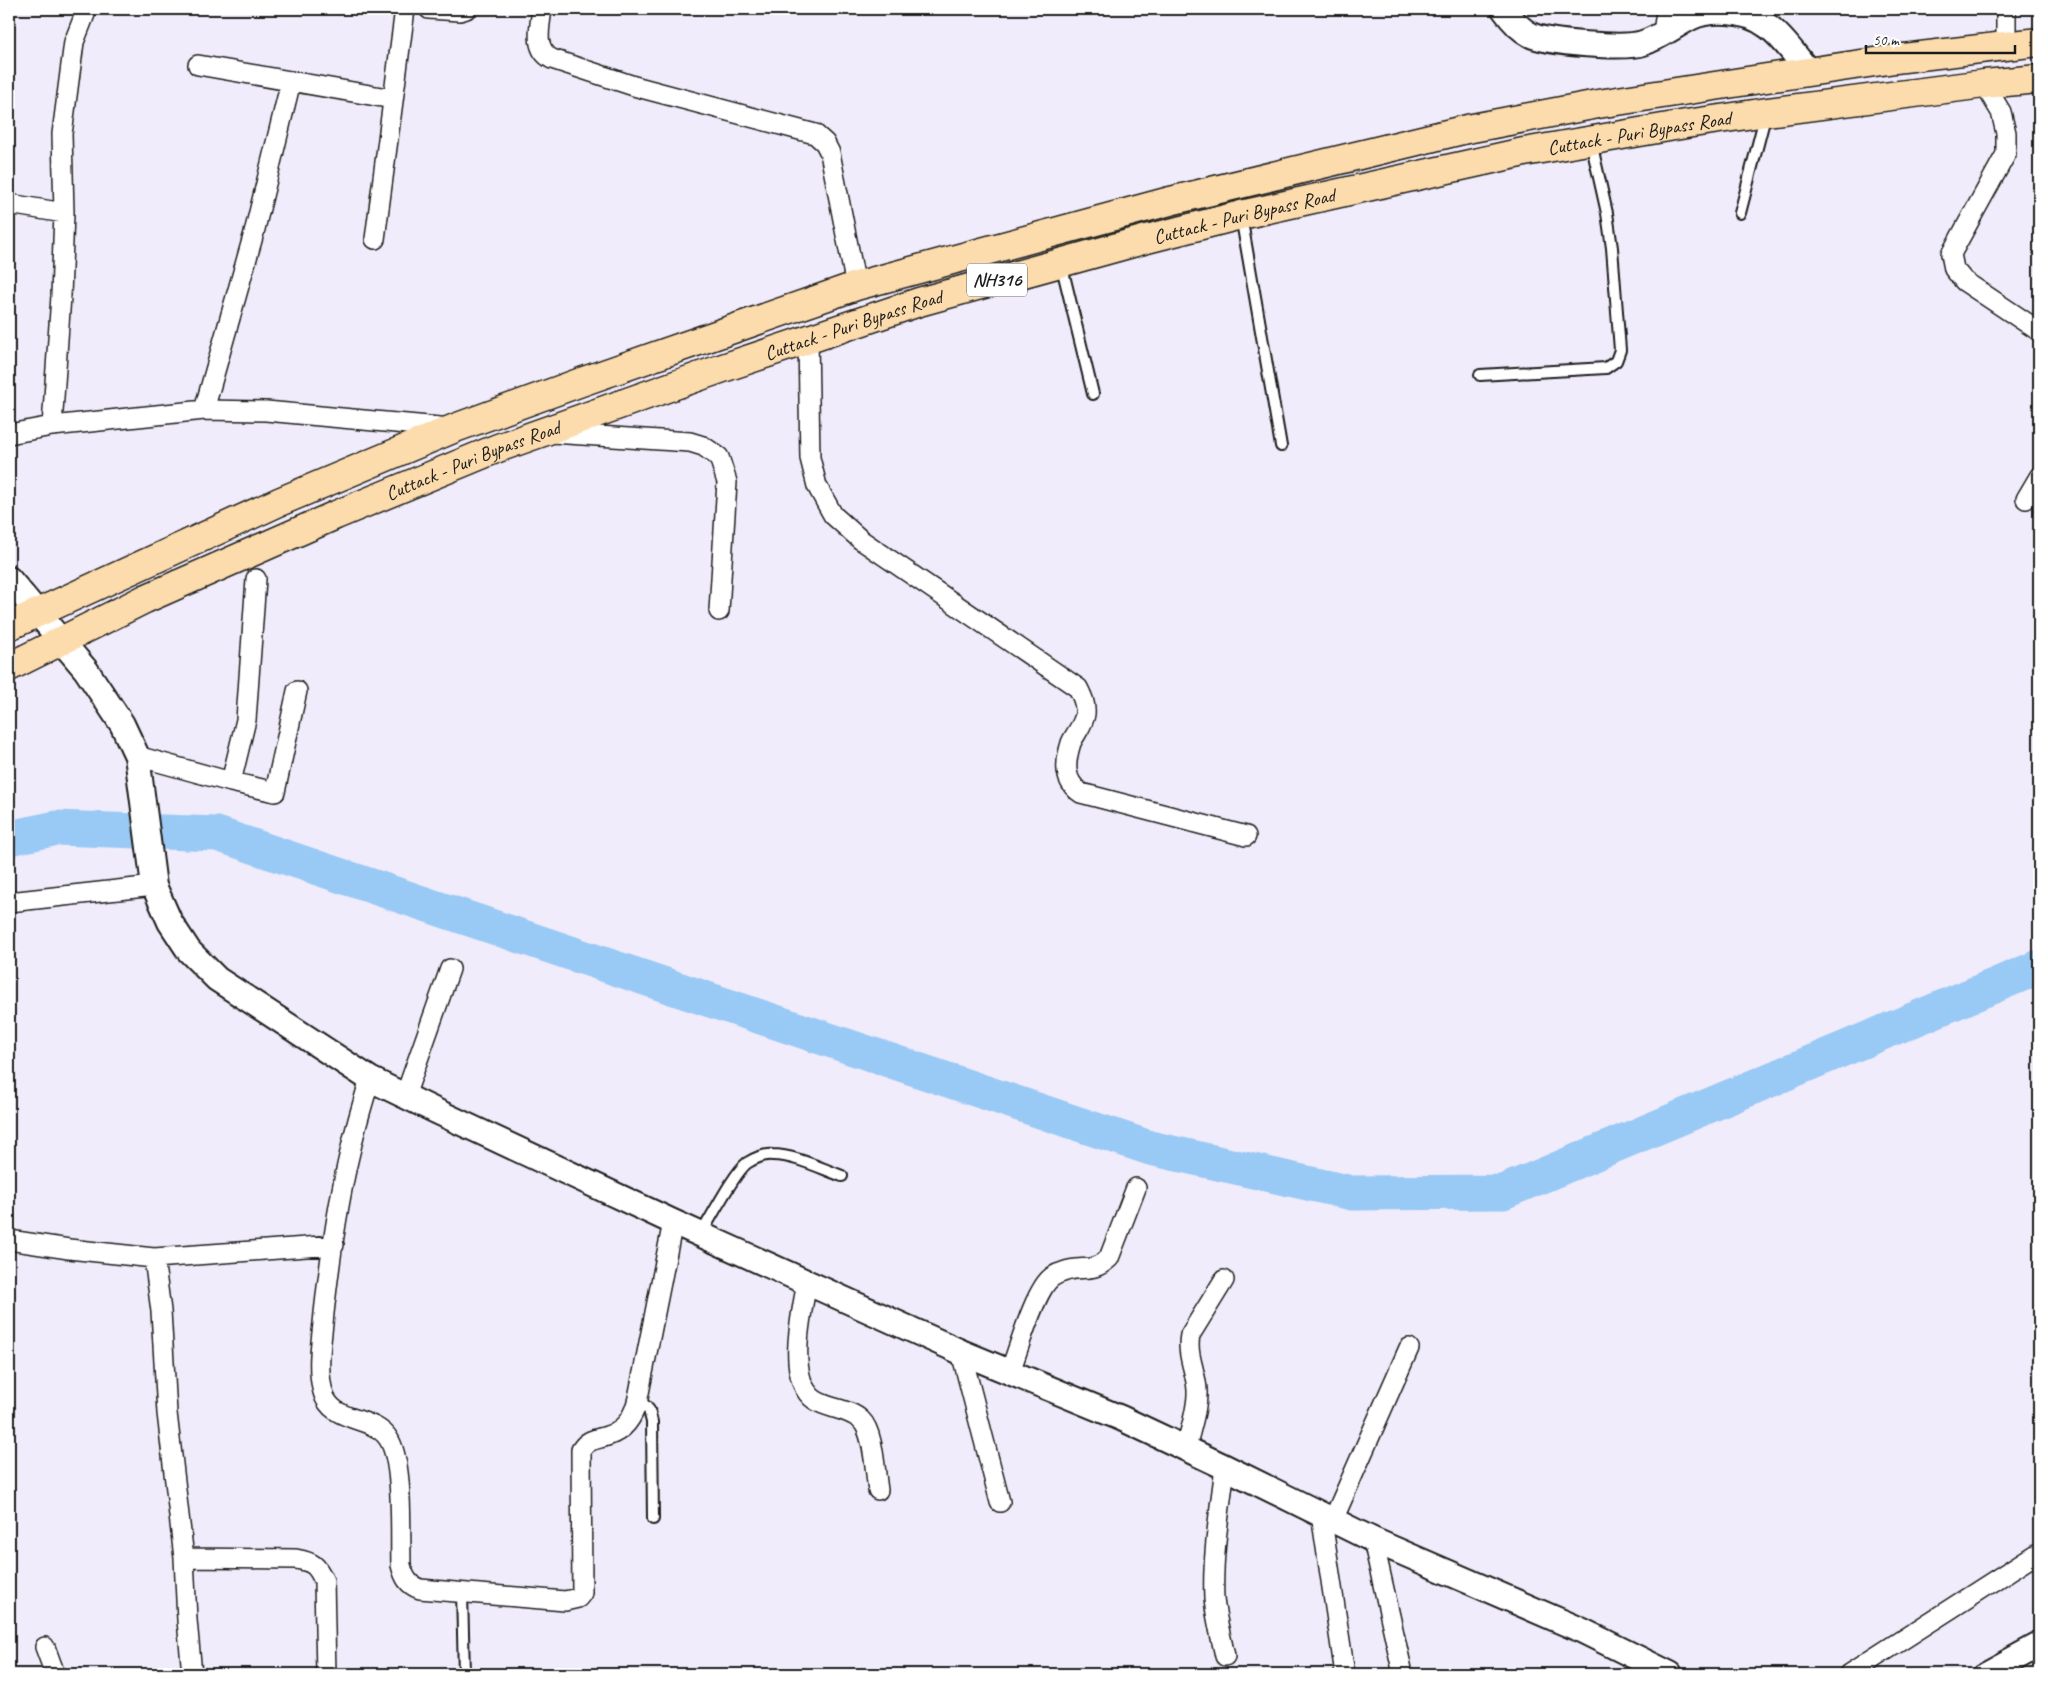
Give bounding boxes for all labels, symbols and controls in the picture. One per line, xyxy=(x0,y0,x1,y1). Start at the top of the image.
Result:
scale bar xyxy=(1866,22,2014,54)
text: 50 m xyxy=(1873,31,1900,50)
street label: Cuttack - Puri Bypass Road xyxy=(1546,105,1736,160)
street label: Cuttack - Puri Bypass Road xyxy=(1151,181,1340,249)
road number: NH316 xyxy=(967,264,1027,296)
street label: Cuttack - Puri Bypass Road xyxy=(761,283,948,366)
street label: Cuttack - Puri Bypass Road xyxy=(382,413,566,506)

